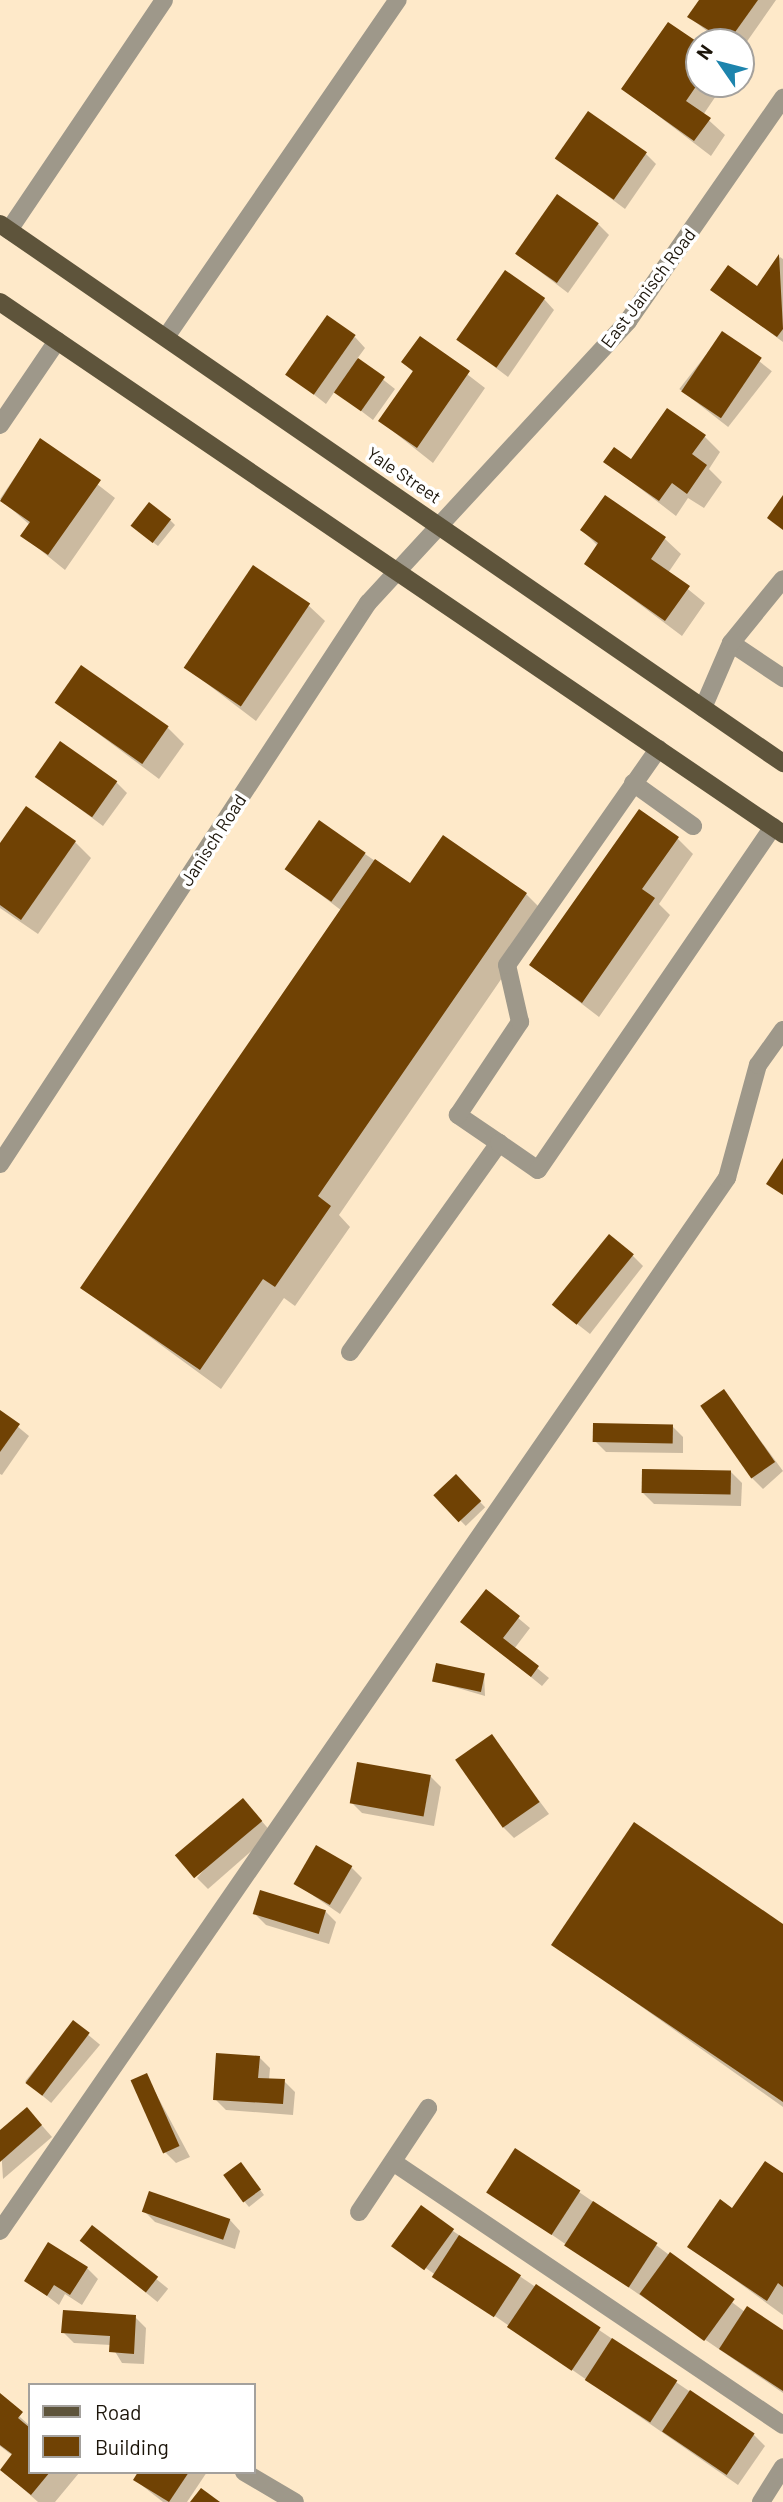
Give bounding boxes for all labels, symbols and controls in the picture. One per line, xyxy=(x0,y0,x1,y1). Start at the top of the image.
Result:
north arrow xyxy=(685,28,755,98)
text: N xyxy=(691,40,717,64)
street label: East Janisch Road xyxy=(596,224,700,352)
street label: Yale Street xyxy=(363,442,445,508)
street label: Janisch Road xyxy=(175,790,251,890)
legend xyxy=(28,2383,256,2474)
text: Road xyxy=(95,2399,141,2424)
text: Building xyxy=(95,2434,169,2459)

